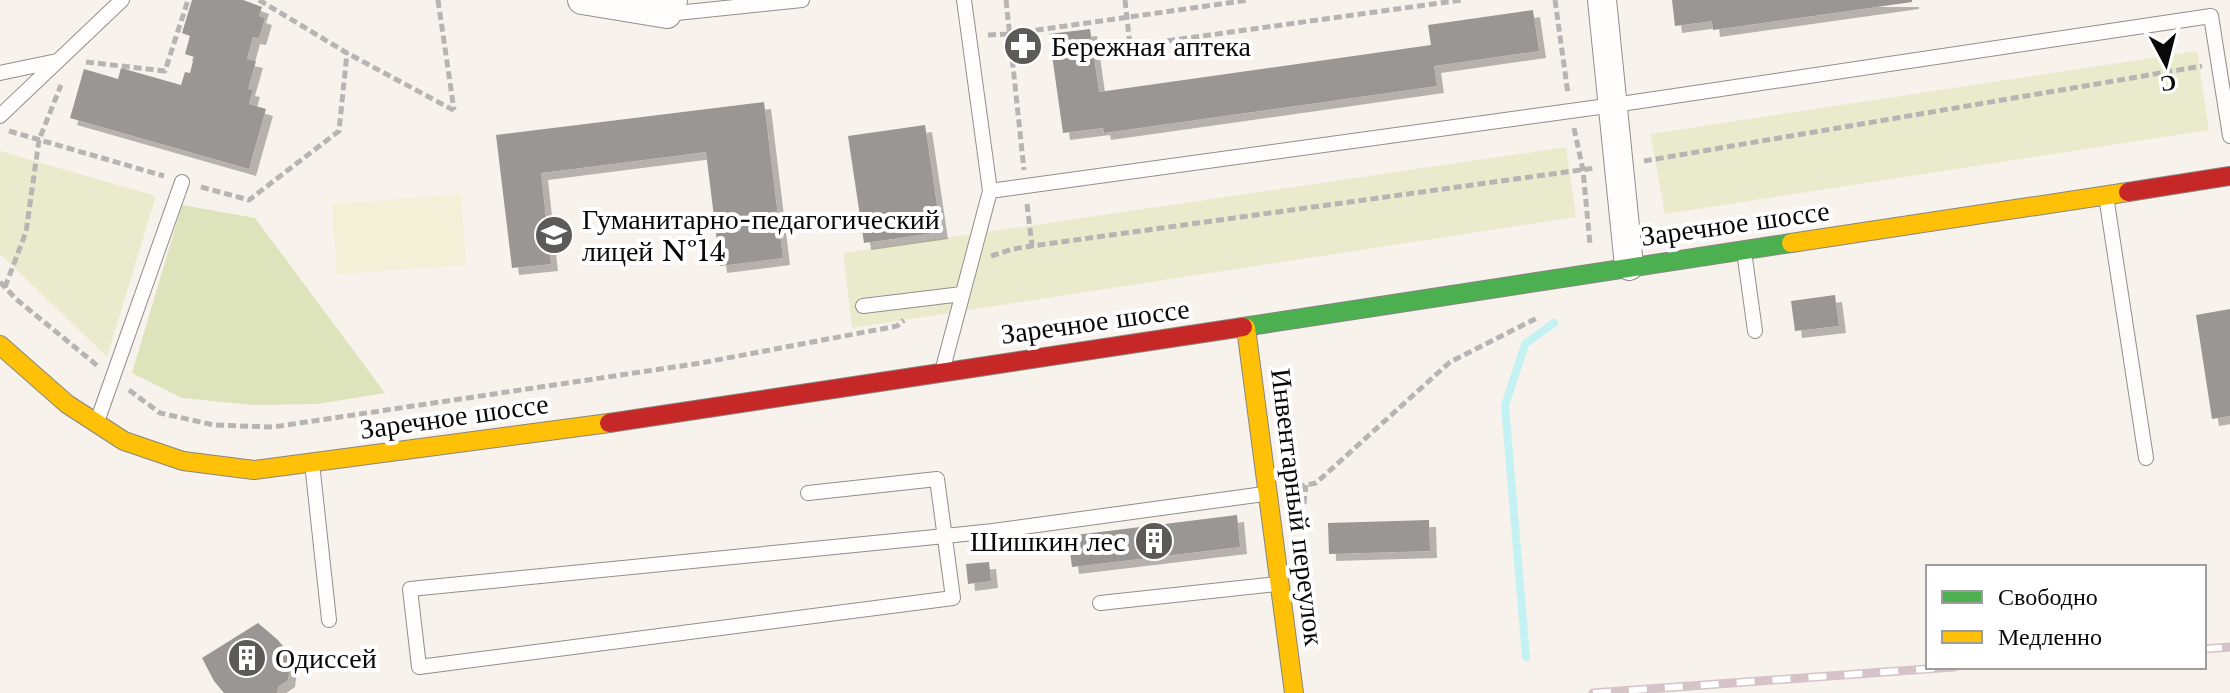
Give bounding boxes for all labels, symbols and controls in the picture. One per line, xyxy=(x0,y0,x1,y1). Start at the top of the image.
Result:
north arrow xyxy=(2126,24,2206,104)
pharmacy icon: Бережная аптека xyxy=(1002,25,1044,67)
place label: Бережная аптека xyxy=(1051,29,1251,64)
text: С xyxy=(2159,69,2178,98)
street label: Заречное шоссе xyxy=(1639,193,1832,254)
place label: Гуманитарно-педагогический лицей №14 xyxy=(582,202,940,269)
school or university icon: Гуманитарно-педагогический лицей №14 xyxy=(533,214,575,256)
street label: Заречное шоссе xyxy=(999,291,1192,352)
street label: Инвентарный переулок xyxy=(1263,366,1332,648)
street label: Заречное шоссе xyxy=(358,386,551,447)
building icon: Шишкин лес xyxy=(1133,520,1175,562)
place label: Шишкин лес xyxy=(970,524,1126,559)
legend xyxy=(1926,565,2206,669)
text: Свободно xyxy=(1998,582,2098,611)
text: Медленно xyxy=(1998,622,2102,651)
building icon: Одиссей xyxy=(226,637,268,679)
place label: Одиссей xyxy=(275,641,377,676)

